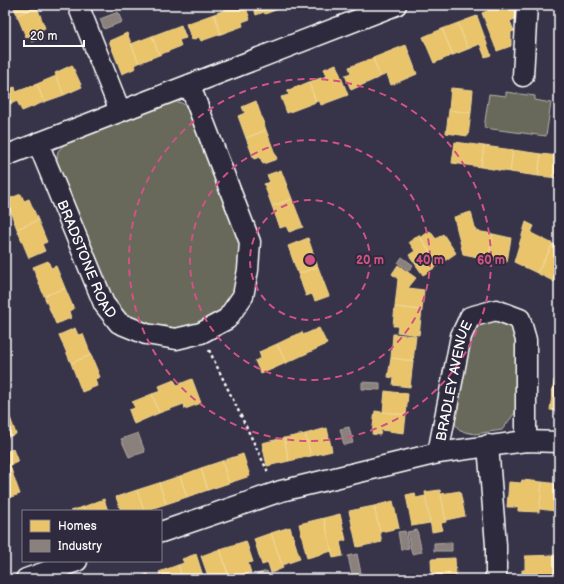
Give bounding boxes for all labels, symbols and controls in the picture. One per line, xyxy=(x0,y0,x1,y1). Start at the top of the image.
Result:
scale bar xyxy=(24,22,84,48)
text: 20 m xyxy=(30,29,57,44)
street label: BRADSTONE ROAD xyxy=(53,198,120,322)
centre of rings xyxy=(303,253,317,267)
text: 20 m xyxy=(356,253,384,268)
text: 40 m xyxy=(416,253,444,268)
text: 60 m xyxy=(477,253,505,268)
street label: BRADLEY AVENUE xyxy=(433,318,476,442)
legend xyxy=(22,510,162,562)
text: Homes xyxy=(58,519,97,534)
text: Industry xyxy=(58,539,103,554)

